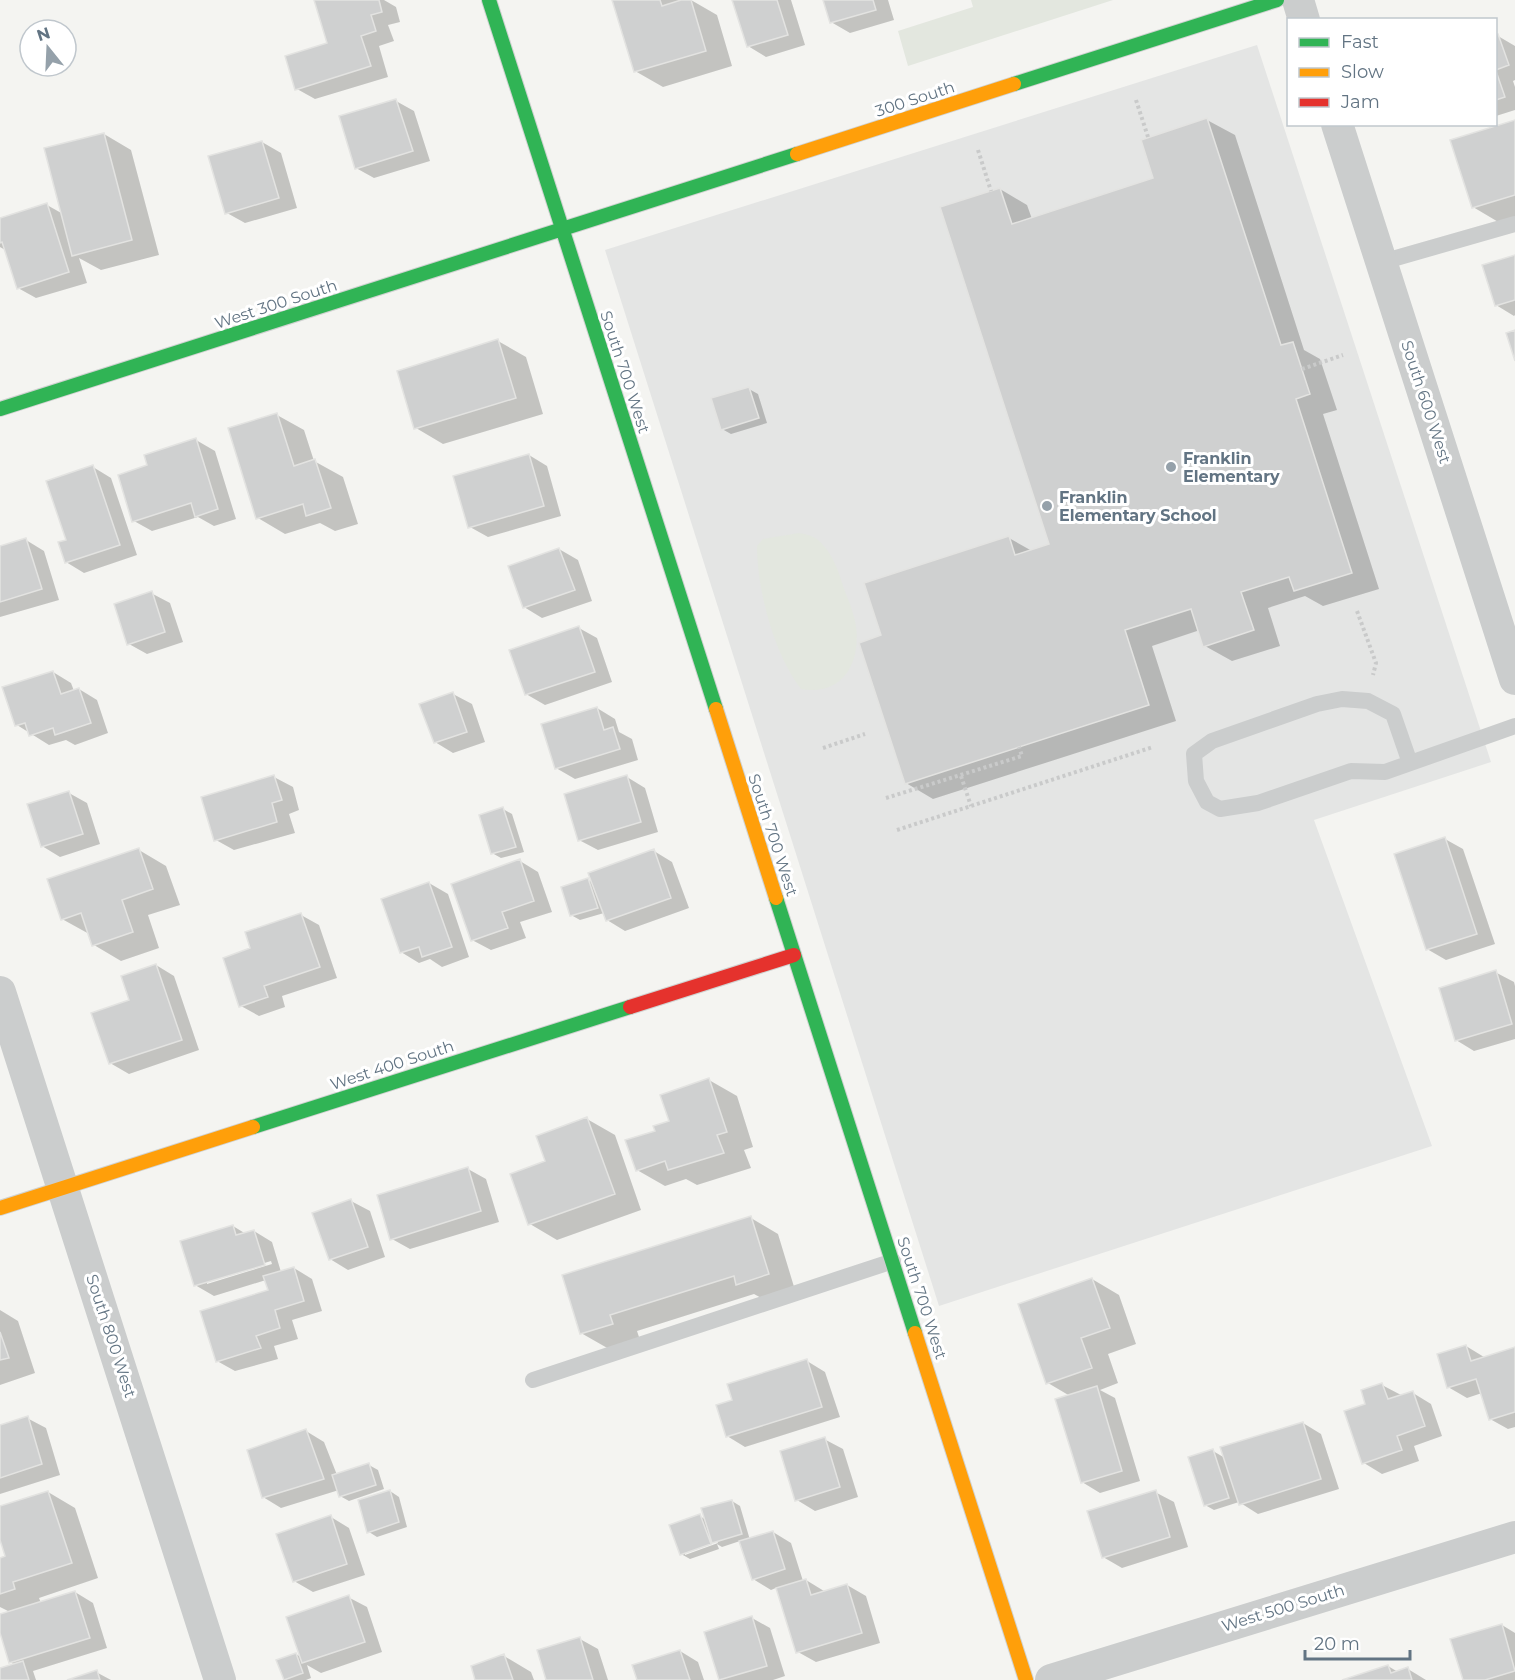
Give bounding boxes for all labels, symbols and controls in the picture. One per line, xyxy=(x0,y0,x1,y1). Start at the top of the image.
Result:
north arrow xyxy=(18,18,78,78)
legend xyxy=(1287,18,1497,126)
text: N xyxy=(34,23,53,45)
text: Fast xyxy=(1341,31,1379,53)
text: Slow xyxy=(1341,61,1384,83)
street label: 300 South xyxy=(873,77,957,121)
text: Jam xyxy=(1340,91,1380,113)
street label: West 300 South xyxy=(212,275,340,333)
street label: South 700 West xyxy=(596,308,654,436)
street label: South 600 West xyxy=(1397,338,1455,466)
place label: Franklin Elementary xyxy=(1183,449,1280,486)
marker: Franklin Elementary xyxy=(1164,460,1178,474)
place label: Franklin Elementary School xyxy=(1059,488,1217,525)
marker: Franklin Elementary School xyxy=(1040,499,1054,513)
street label: South 700 West xyxy=(744,771,802,899)
street label: West 400 South xyxy=(328,1036,456,1094)
street label: South 700 West xyxy=(893,1234,951,1362)
street label: South 800 West xyxy=(82,1272,140,1401)
street label: West 500 South xyxy=(1219,1580,1347,1636)
scale bar xyxy=(1305,1623,1410,1661)
text: 20 m xyxy=(1314,1633,1360,1655)

